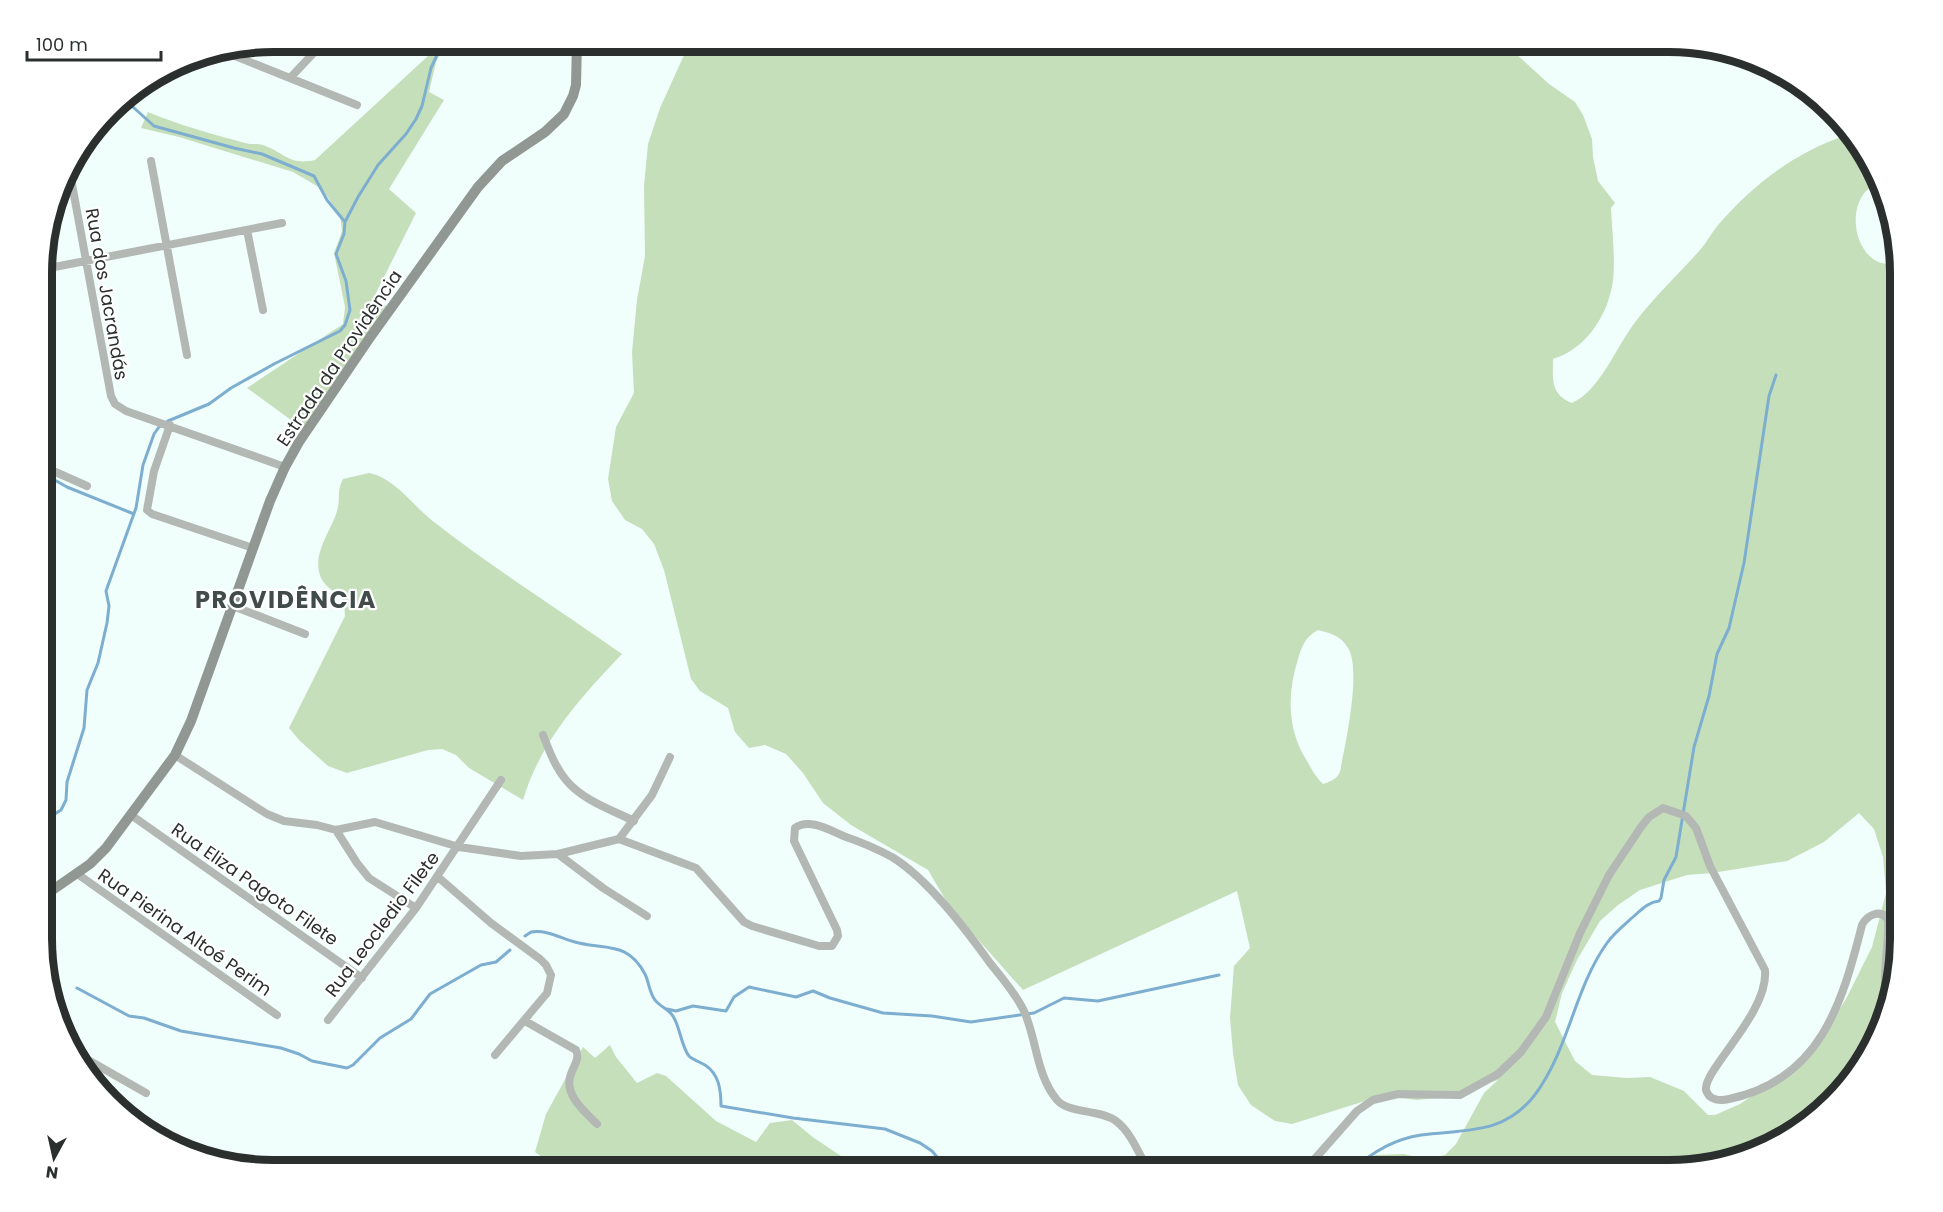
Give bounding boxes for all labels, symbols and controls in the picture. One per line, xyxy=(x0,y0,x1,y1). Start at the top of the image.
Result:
scale bar xyxy=(27,24,160,62)
text: 100 m xyxy=(36,32,88,57)
street label: Rua dos Jacrandás xyxy=(80,206,134,382)
street label: Estrada da Providência xyxy=(271,265,407,451)
district label: PROVIDÊNCIA xyxy=(195,583,377,616)
street label: Rua Eliza Pagoto Filete xyxy=(166,817,344,951)
street label: Rua Leocledio Filete xyxy=(319,846,445,1002)
street label: Rua Pierina Altoé Perim xyxy=(93,862,277,1002)
north arrow xyxy=(24,1128,84,1188)
text: N xyxy=(44,1160,60,1185)

